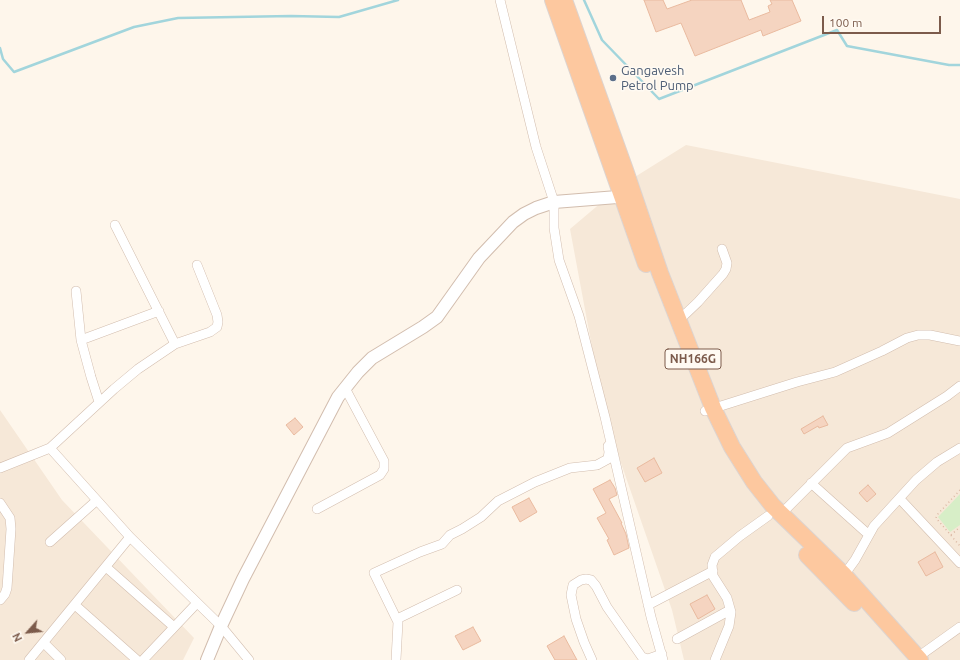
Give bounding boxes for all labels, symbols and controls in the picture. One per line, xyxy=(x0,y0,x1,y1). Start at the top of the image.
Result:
scale bar xyxy=(824,8,943,34)
text: 100 m xyxy=(829,16,862,29)
place label: Gangavesh Petrol Pump xyxy=(621,63,694,94)
marker: Gangavesh Petrol Pump xyxy=(608,73,618,83)
road number: NH166G xyxy=(665,349,721,369)
north arrow xyxy=(8,612,48,652)
text: N xyxy=(10,631,25,644)

